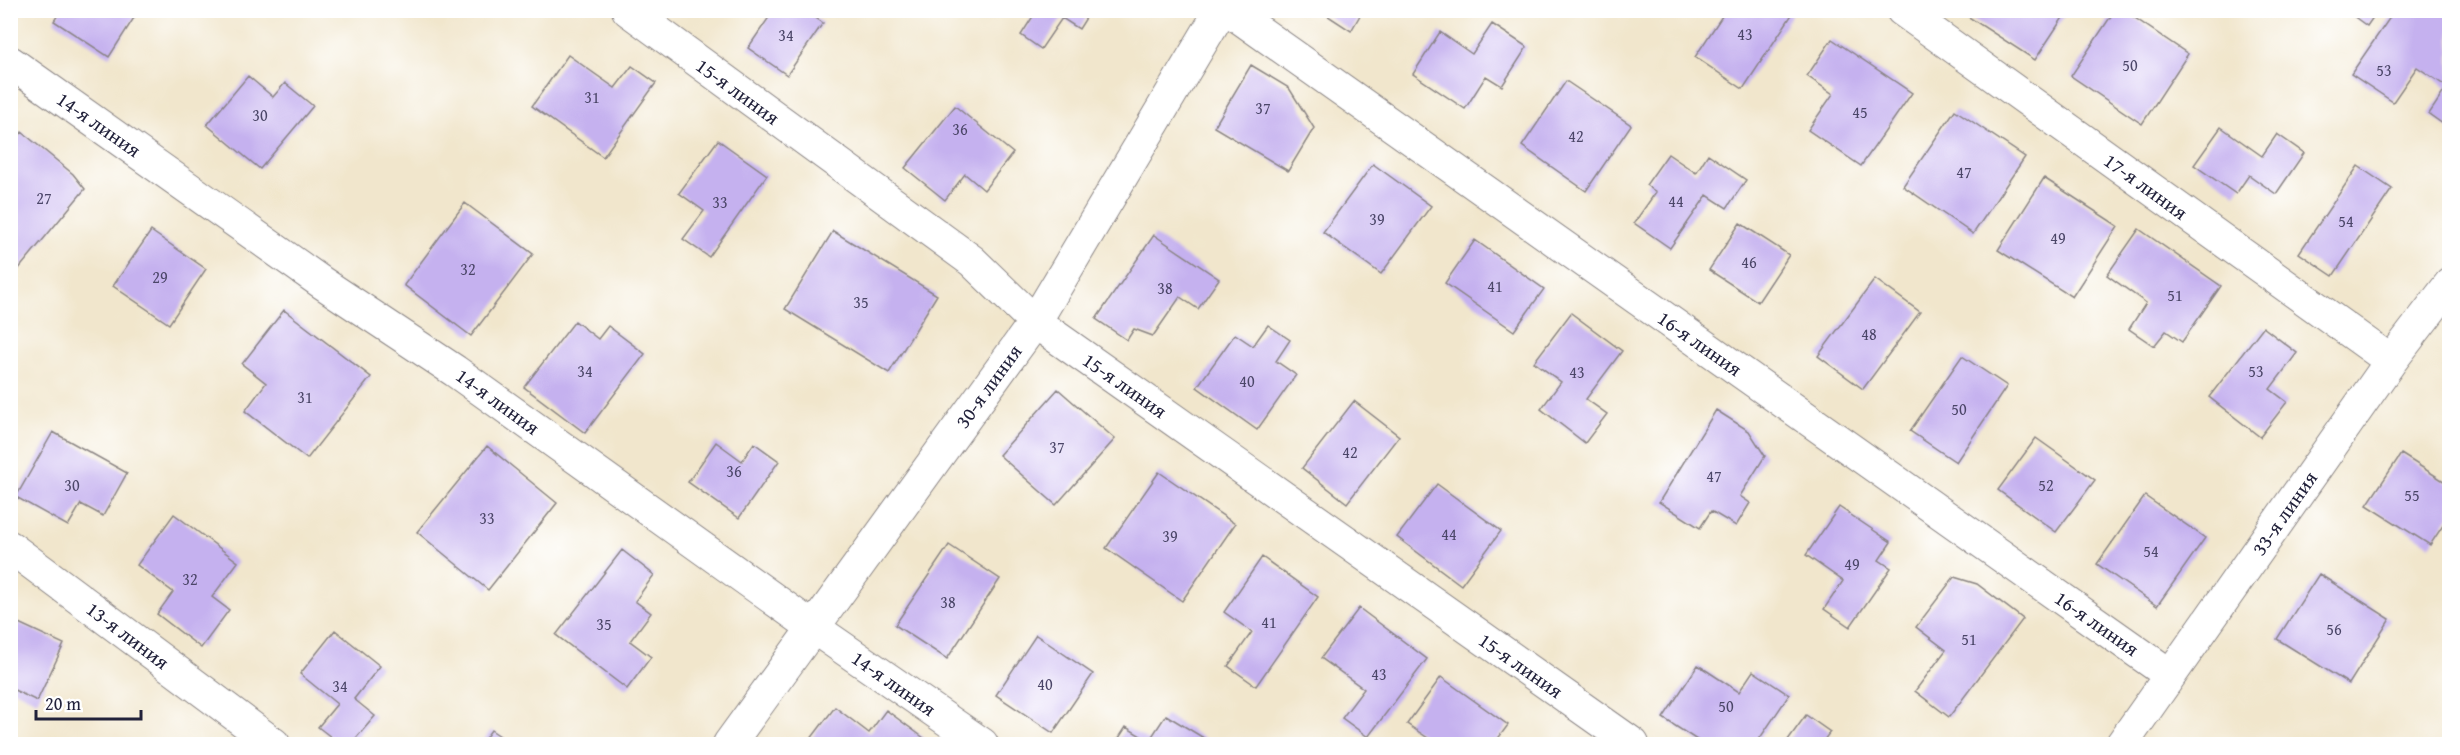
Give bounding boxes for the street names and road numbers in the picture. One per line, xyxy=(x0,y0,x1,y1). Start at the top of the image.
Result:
street label: 15-я линия xyxy=(690,51,786,131)
street label: 14-я линия xyxy=(51,84,147,164)
street label: 17-я линия xyxy=(2098,146,2194,226)
street label: 16-я линия xyxy=(1652,303,1748,383)
street label: 30-я линия xyxy=(948,338,1028,434)
street label: 15-я линия xyxy=(1077,345,1173,425)
street label: 14-я линия xyxy=(450,361,546,441)
street label: 33-я линия xyxy=(2244,465,2324,561)
street label: 16-я линия xyxy=(2049,583,2145,663)
street label: 13-я линия xyxy=(80,594,176,676)
street label: 15-я линия xyxy=(1473,625,1569,705)
street label: 14-я линия xyxy=(846,643,942,723)

